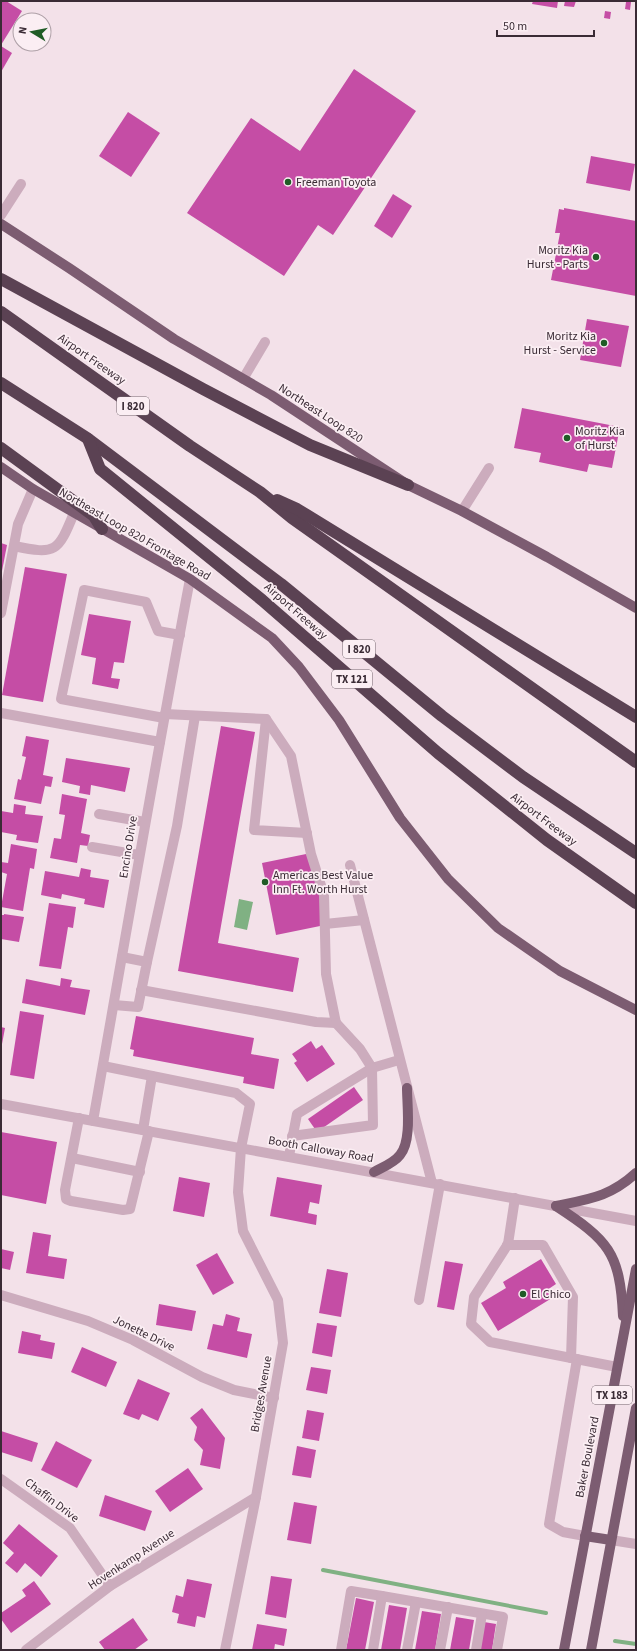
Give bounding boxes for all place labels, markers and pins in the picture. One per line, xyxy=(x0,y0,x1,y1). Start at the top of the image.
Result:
place label: Freeman Toyota xyxy=(296,174,376,191)
marker: Freeman Toyota xyxy=(283,177,293,187)
place label: Moritz Kia Hurst - Parts xyxy=(527,242,588,273)
marker: Moritz Kia Hurst - Parts xyxy=(591,252,601,262)
place label: Moritz Kia Hurst - Service xyxy=(524,328,596,359)
marker: Moritz Kia Hurst - Service xyxy=(599,338,609,348)
place label: Moritz Kia of Hurst xyxy=(575,423,625,454)
marker: Moritz Kia of Hurst xyxy=(562,433,572,443)
place label: Americas Best Value Inn Ft. Worth Hurst xyxy=(273,867,373,898)
marker: Americas Best Value Inn Ft. Worth Hurst xyxy=(260,877,270,887)
place label: El Chico xyxy=(531,1286,571,1303)
marker: El Chico xyxy=(518,1289,528,1299)

